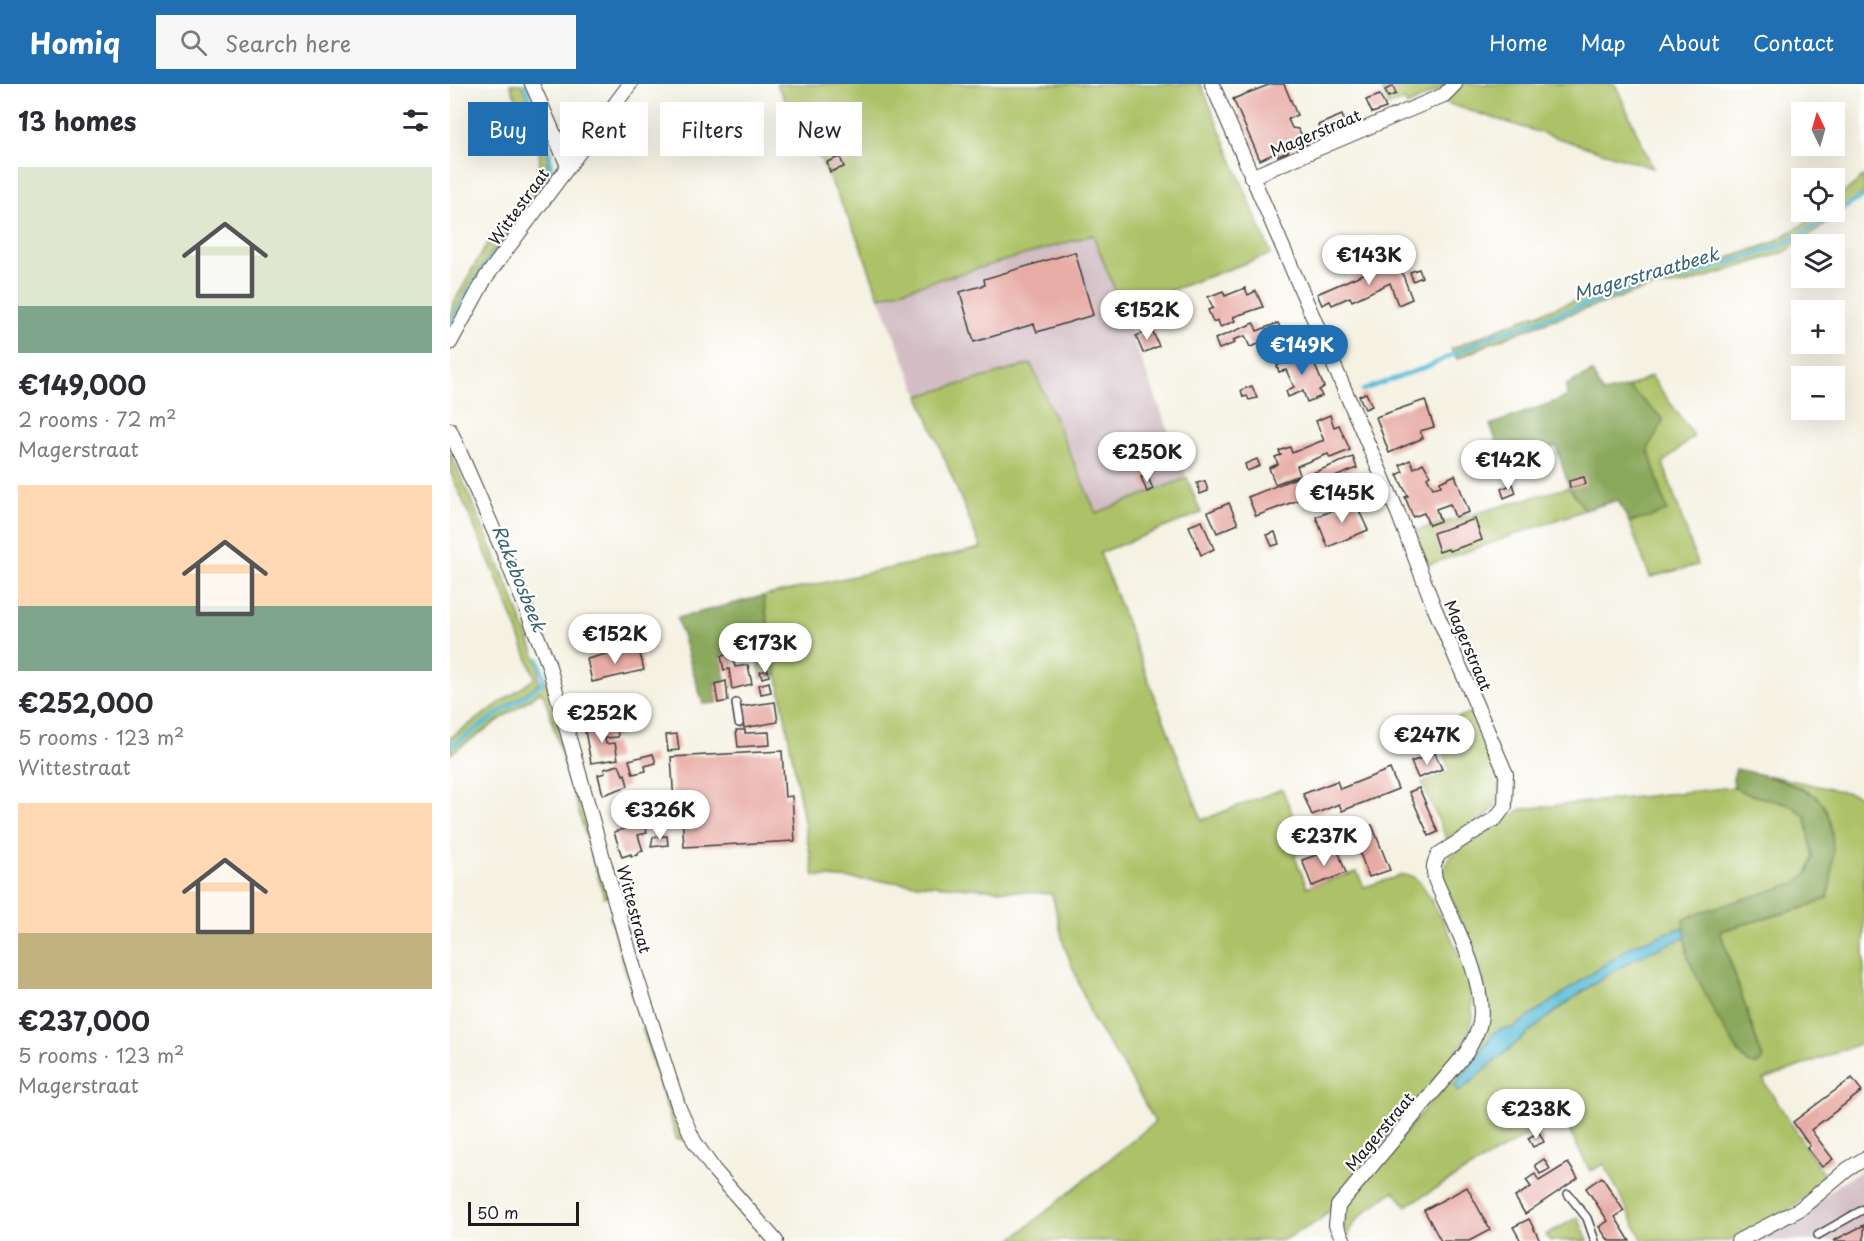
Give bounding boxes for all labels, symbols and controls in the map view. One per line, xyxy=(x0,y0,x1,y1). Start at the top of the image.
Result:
search box xyxy=(156,15,576,69)
text: Homiq xyxy=(30,21,120,64)
icon: search xyxy=(177,26,210,59)
text: Search here xyxy=(225,26,351,59)
text: Home xyxy=(1489,26,1548,58)
text: Map xyxy=(1581,26,1626,58)
text: About xyxy=(1659,26,1720,58)
text: Contact xyxy=(1753,26,1834,58)
text: 13 homes xyxy=(18,101,136,140)
chip: Buy xyxy=(468,102,548,156)
chip: Rent xyxy=(560,102,648,156)
chip: Filters xyxy=(660,102,764,156)
chip: New xyxy=(776,102,862,156)
street label: Magerstraat xyxy=(1266,102,1365,162)
north arrow xyxy=(1791,102,1845,156)
map controls xyxy=(1791,102,1845,420)
icon: filters xyxy=(399,104,432,137)
street label: Wittestraat xyxy=(482,162,554,250)
button: locate xyxy=(1791,168,1845,222)
icon: home xyxy=(171,206,279,314)
button: layers xyxy=(1791,234,1845,288)
pin: €143K xyxy=(1327,235,1411,286)
text: €143K xyxy=(1336,239,1402,269)
water label: Magerstraatbeek xyxy=(1570,239,1723,307)
pin: €152K xyxy=(1105,290,1189,341)
text: €152K xyxy=(1114,294,1180,324)
button: + xyxy=(1791,300,1845,354)
pin: €149K xyxy=(1260,325,1344,376)
text: €149K xyxy=(1270,329,1334,359)
text: €149,000 xyxy=(18,365,146,404)
button: − xyxy=(1791,366,1845,420)
text: 2 rooms · 72 m² xyxy=(18,404,177,434)
pin: €250K xyxy=(1105,432,1189,483)
text: Magerstraat xyxy=(18,434,139,464)
text: €250K xyxy=(1112,436,1182,466)
pin: €142K xyxy=(1466,440,1550,491)
text: €142K xyxy=(1475,444,1541,474)
pin: €145K xyxy=(1300,473,1384,524)
text: €145K xyxy=(1309,477,1375,507)
water label: Rakebosbeek xyxy=(486,520,554,636)
icon: home xyxy=(171,524,279,632)
street label: Magerstraat xyxy=(1439,596,1499,695)
pin: €152K xyxy=(573,614,657,665)
text: €152K xyxy=(582,618,648,648)
pin: €173K xyxy=(723,623,807,674)
text: €173K xyxy=(733,627,797,657)
text: €252,000 xyxy=(18,683,153,722)
pin: €252K xyxy=(560,693,644,744)
text: €252K xyxy=(567,697,637,727)
pin: €247K xyxy=(1385,715,1469,766)
text: €247K xyxy=(1394,719,1460,749)
text: 5 rooms · 123 m² xyxy=(18,722,184,752)
text: Wittestraat xyxy=(18,752,131,782)
pin: €326K xyxy=(618,790,702,841)
text: €326K xyxy=(625,794,695,824)
pin: €237K xyxy=(1282,816,1366,867)
text: €237K xyxy=(1291,820,1357,850)
icon: home xyxy=(171,842,279,950)
street label: Wittestraat xyxy=(612,862,658,956)
text: €237,000 xyxy=(18,1001,150,1040)
text: 5 rooms · 123 m² xyxy=(18,1040,184,1070)
text: Magerstraat xyxy=(18,1070,139,1100)
street label: Magerstraat xyxy=(1339,1086,1420,1176)
pin: €238K xyxy=(1494,1089,1578,1140)
text: €238K xyxy=(1501,1093,1571,1123)
scale bar xyxy=(468,1199,579,1226)
text: 50 m xyxy=(477,1200,518,1224)

